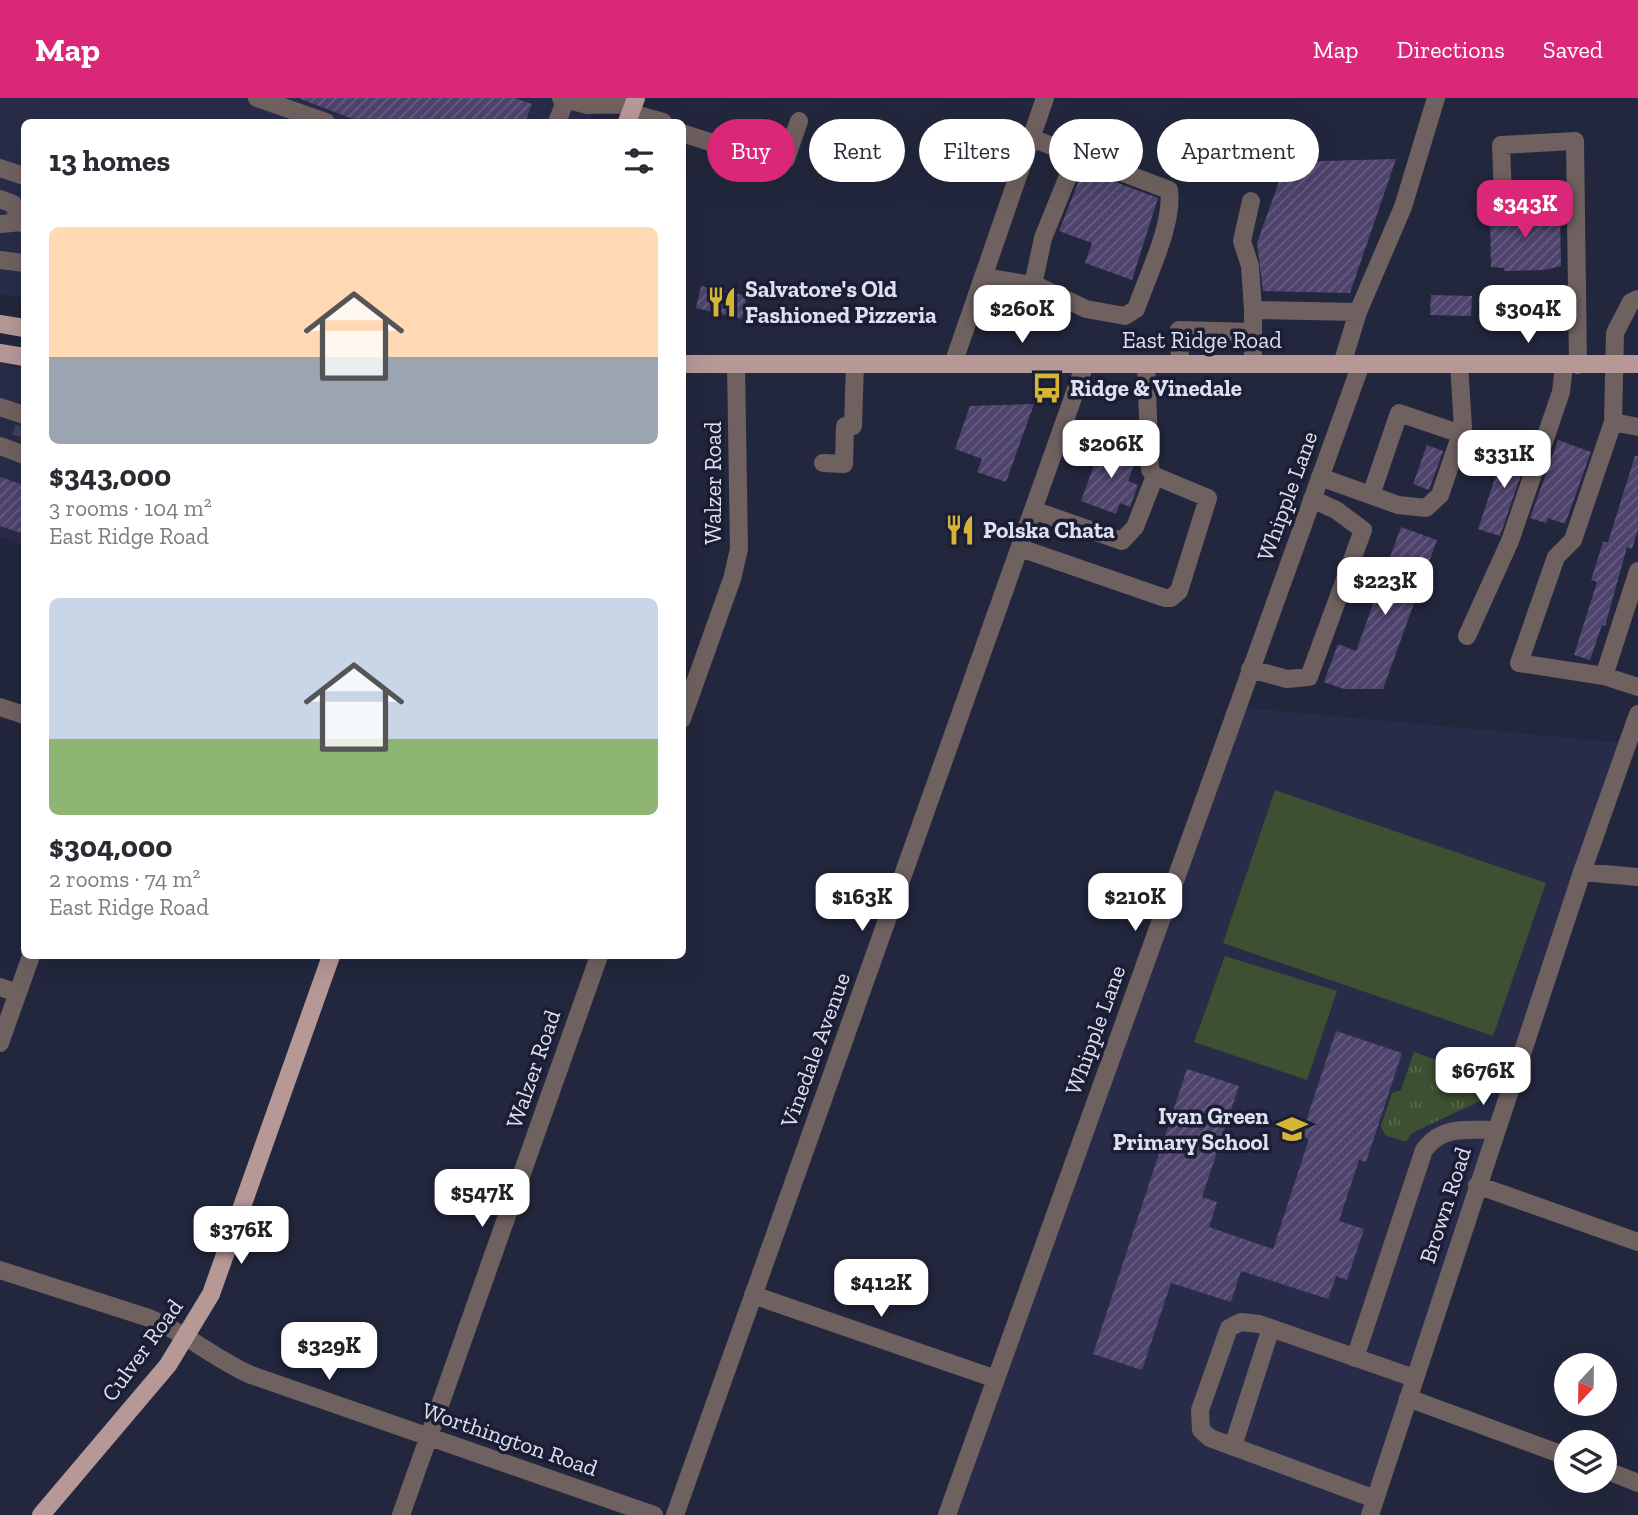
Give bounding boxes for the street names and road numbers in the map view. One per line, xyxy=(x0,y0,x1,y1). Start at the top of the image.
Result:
street label: East Ridge Road xyxy=(1122,326,1282,354)
street label: Walzer Road xyxy=(699,421,727,545)
street label: Whipple Lane xyxy=(1251,427,1323,565)
street label: Whipple Lane xyxy=(1059,961,1131,1099)
street label: Vinedale Avenue xyxy=(774,969,856,1132)
street label: Walzer Road xyxy=(500,1006,566,1132)
street label: Brown Road xyxy=(1413,1143,1477,1267)
street label: Culver Road xyxy=(96,1293,189,1407)
street label: Worthington Road xyxy=(419,1396,602,1482)

